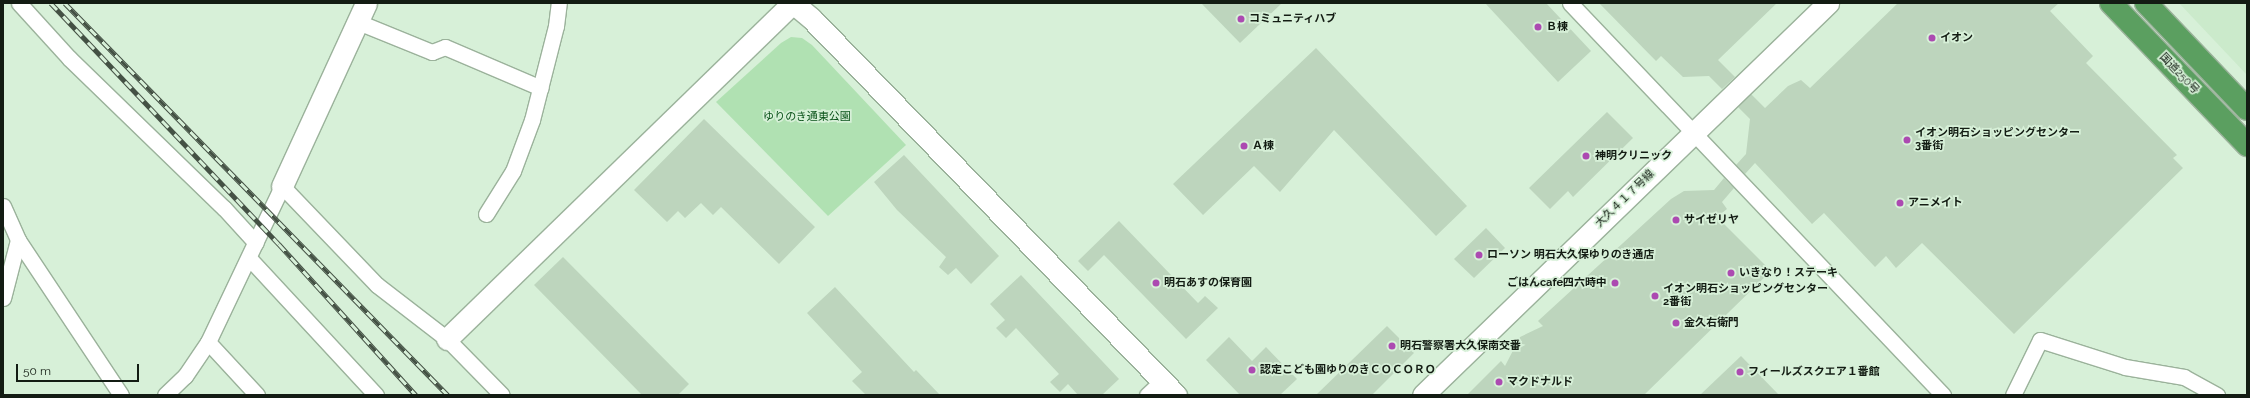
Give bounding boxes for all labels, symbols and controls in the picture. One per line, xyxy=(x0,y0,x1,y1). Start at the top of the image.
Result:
place label: コミュニティハブ xyxy=(1249,12,1337,26)
marker: コミュニティハブ xyxy=(1236,14,1246,24)
place label: Ｂ棟 xyxy=(1546,20,1568,34)
marker: Ｂ棟 xyxy=(1533,22,1543,32)
place label: イオン xyxy=(1940,31,1973,45)
marker: イオン xyxy=(1927,33,1937,43)
street label: 国道250号 xyxy=(2156,51,2202,97)
park label: ゆりのき通東公園 xyxy=(763,110,851,124)
place label: イオン明石ショッピングセンター 3番街 xyxy=(1915,127,2080,153)
marker: イオン明石ショッピングセンター 3番街 xyxy=(1902,135,1912,145)
place label: Ａ棟 xyxy=(1252,139,1274,153)
marker: Ａ棟 xyxy=(1239,141,1249,151)
place label: 神明クリニック xyxy=(1595,149,1672,163)
marker: 神明クリニック xyxy=(1580,150,1592,162)
street label: 大久４１７号線 xyxy=(1593,168,1657,230)
place label: アニメイト xyxy=(1908,196,1963,210)
marker: アニメイト xyxy=(1895,198,1905,208)
place label: サイゼリヤ xyxy=(1684,213,1739,227)
marker: サイゼリヤ xyxy=(1671,215,1681,225)
place label: ローソン 明石大久保ゆりのき通店 xyxy=(1487,248,1655,262)
marker: ローソン 明石大久保ゆりのき通店 xyxy=(1474,250,1484,260)
place label: いきなり！ステーキ xyxy=(1739,266,1838,280)
marker: いきなり！ステーキ xyxy=(1726,268,1736,278)
place label: 明石あすの保育園 xyxy=(1164,276,1252,290)
place label: ごはんcafe四六時中 xyxy=(1507,276,1607,290)
marker: 明石あすの保育園 xyxy=(1151,278,1161,288)
marker: ごはんcafe四六時中 xyxy=(1610,278,1620,288)
place label: イオン明石ショッピングセンター 2番街 xyxy=(1663,283,1828,309)
marker: イオン明石ショッピングセンター 2番街 xyxy=(1650,291,1660,301)
place label: 金久右衛門 xyxy=(1684,316,1739,330)
marker: 金久右衛門 xyxy=(1671,318,1681,328)
place label: 明石警察署大久保南交番 xyxy=(1400,339,1521,353)
marker: 明石警察署大久保南交番 xyxy=(1387,341,1397,351)
scale bar xyxy=(18,356,141,382)
place label: 認定こども園ゆりのきＣＯＣＯＲＯ xyxy=(1260,363,1436,377)
text: 50 m xyxy=(23,364,51,378)
marker: 認定こども園ゆりのきＣＯＣＯＲＯ xyxy=(1247,365,1257,375)
place label: フィールズスクエア１番館 xyxy=(1748,365,1880,379)
marker: フィールズスクエア１番館 xyxy=(1735,367,1745,377)
place label: マクドナルド xyxy=(1507,375,1573,389)
marker: マクドナルド xyxy=(1494,377,1504,387)

